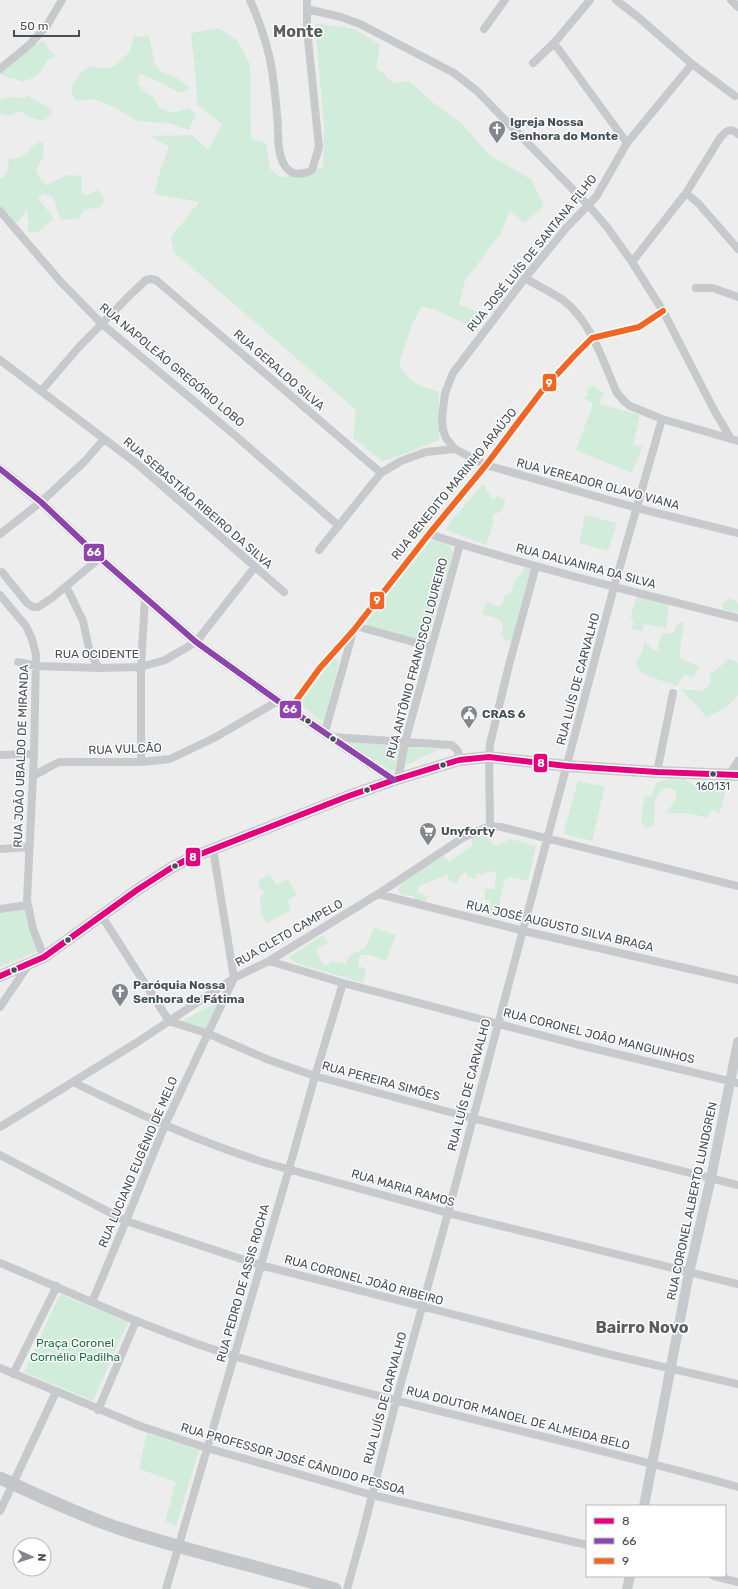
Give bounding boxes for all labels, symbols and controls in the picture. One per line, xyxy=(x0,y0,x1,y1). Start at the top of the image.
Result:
scale bar xyxy=(14,12,79,38)
text: 50 m xyxy=(20,19,48,33)
district label: Monte xyxy=(273,22,323,41)
place label: Igreja Nossa Senhora do Monte xyxy=(510,115,618,143)
church icon: Igreja Nossa Senhora do Monte xyxy=(487,119,507,144)
street label: RUA JOSÉ LUÍS DE SANTANA FILHO xyxy=(464,172,600,334)
street label: RUA NAPOLEÃO GREGÓRIO LOBO xyxy=(97,300,247,430)
street label: RUA GERALDO SILVA xyxy=(231,327,327,413)
line badge: 9 xyxy=(542,373,557,392)
text: 9 xyxy=(545,377,553,390)
street label: RUA BENEDITO MARINHO ARAÚJO xyxy=(388,405,520,563)
street label: RUA SEBASTIÃO RIBEIRO DA SILVA xyxy=(121,434,275,572)
street label: RUA VEREADOR OLAVO VIANA xyxy=(515,455,681,513)
street label: RUA DALVANIRA DA SILVA xyxy=(514,541,658,591)
line badge: 66 xyxy=(83,543,105,562)
text: 66 xyxy=(87,546,101,559)
street label: RUA ANTÔNIO FRANCISCO LOUREIRO xyxy=(383,556,451,760)
line badge: 9 xyxy=(369,591,385,610)
text: 9 xyxy=(373,594,381,607)
street label: RUA LUÍS DE CARVALHO xyxy=(554,611,602,747)
street label: RUA OCIDENTE xyxy=(55,647,139,661)
street label: RUA JOÃO UBALDO DE MIRANDA xyxy=(11,664,31,848)
line badge: 66 xyxy=(279,700,302,719)
text: 66 xyxy=(283,703,297,716)
public building icon: CRAS 6 xyxy=(459,704,479,729)
place label: CRAS 6 xyxy=(482,707,526,721)
unlabelled marker xyxy=(303,716,313,726)
unlabelled marker xyxy=(328,734,338,744)
street label: RUA VULCÃO xyxy=(88,741,162,757)
line badge: 8 xyxy=(533,753,548,773)
text: 8 xyxy=(537,757,545,770)
unlabelled marker xyxy=(438,760,448,770)
marker: 160131 xyxy=(708,769,718,779)
place label: 160131 xyxy=(696,780,730,793)
unlabelled marker xyxy=(362,785,372,795)
supermarket icon: Unyforty xyxy=(418,821,438,846)
place label: Unyforty xyxy=(441,824,495,838)
line badge: 8 xyxy=(185,847,201,867)
text: 8 xyxy=(189,851,197,864)
unlabelled marker xyxy=(170,861,180,871)
street label: RUA CLETO CAMPELO xyxy=(233,896,345,970)
street label: RUA JOSÉ AUGUSTO SILVA BRAGA xyxy=(465,898,655,954)
unlabelled marker xyxy=(63,935,73,945)
unlabelled marker xyxy=(9,965,19,975)
place label: Paróquia Nossa Senhora de Fátima xyxy=(133,978,244,1006)
church icon: Paróquia Nossa Senhora de Fátima xyxy=(110,982,130,1007)
street label: RUA CORONEL JOÃO MANGUINHOS xyxy=(502,1005,696,1067)
street label: RUA LUÍS DE CARVALHO xyxy=(445,1017,493,1153)
street label: RUA PEREIRA SIMÕES xyxy=(320,1058,442,1104)
street label: RUA LUCIANO EUGÊNIO DE MELO xyxy=(96,1074,180,1250)
street label: RUA CORONEL ALBERTO LUNDGREN xyxy=(664,1101,720,1301)
street label: RUA MARIA RAMOS xyxy=(350,1167,456,1209)
street label: RUA PEDRO DE ASSIS ROCHA xyxy=(214,1202,272,1364)
street label: RUA CORONEL JOÃO RIBEIRO xyxy=(283,1252,445,1308)
district label: Bairro Novo xyxy=(596,1318,689,1337)
street label: RUA LUÍS DE CARVALHO xyxy=(361,1330,409,1466)
park label: Praça Coronel Cornélio Padilha xyxy=(30,1336,120,1364)
street label: RUA DOUTOR MANOEL DE ALMEIDA BELO xyxy=(405,1383,631,1453)
street label: RUA PROFESSOR JOSÉ CÂNDIDO PESSOA xyxy=(179,1420,407,1498)
legend xyxy=(586,1505,726,1577)
text: 8 xyxy=(622,1514,630,1528)
text: 66 xyxy=(622,1534,636,1548)
north arrow xyxy=(12,1537,52,1577)
text: N xyxy=(35,1553,48,1562)
text: 9 xyxy=(622,1554,629,1568)

